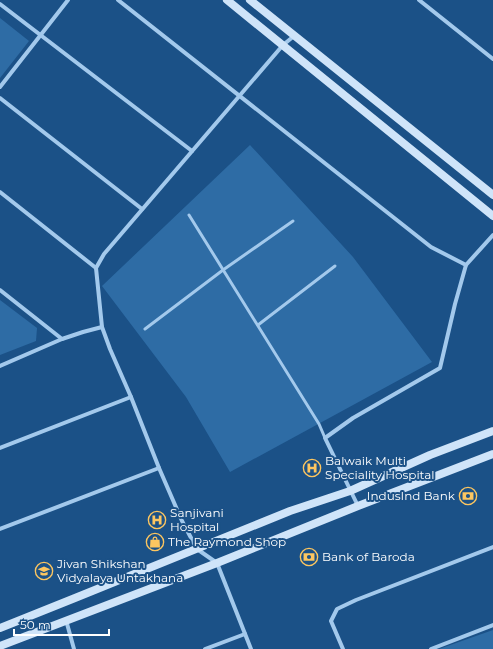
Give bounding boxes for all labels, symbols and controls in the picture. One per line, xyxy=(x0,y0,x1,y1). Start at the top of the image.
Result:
place label: Balwaik Multi Speciality Hospital xyxy=(325,453,435,482)
hospital icon: Balwaik Multi Speciality Hospital xyxy=(302,458,322,478)
bank icon: IndusInd Bank xyxy=(458,486,478,506)
place label: IndusInd Bank xyxy=(367,488,456,503)
place label: Sanjivani Hospital xyxy=(170,505,224,534)
hospital icon: Sanjivani Hospital xyxy=(147,510,167,530)
shop icon: The Raymond Shop xyxy=(145,532,165,552)
place label: The Raymond Shop xyxy=(168,534,286,549)
bank icon: Bank of Baroda xyxy=(299,547,319,567)
place label: Bank of Baroda xyxy=(322,549,415,564)
place label: Jivan Shikshan Vidyalaya Untakhana xyxy=(56,556,183,585)
school or university icon: Jivan Shikshan Vidyalaya Untakhana xyxy=(34,561,54,581)
scale bar xyxy=(14,611,109,637)
text: 50 m xyxy=(20,617,51,632)

